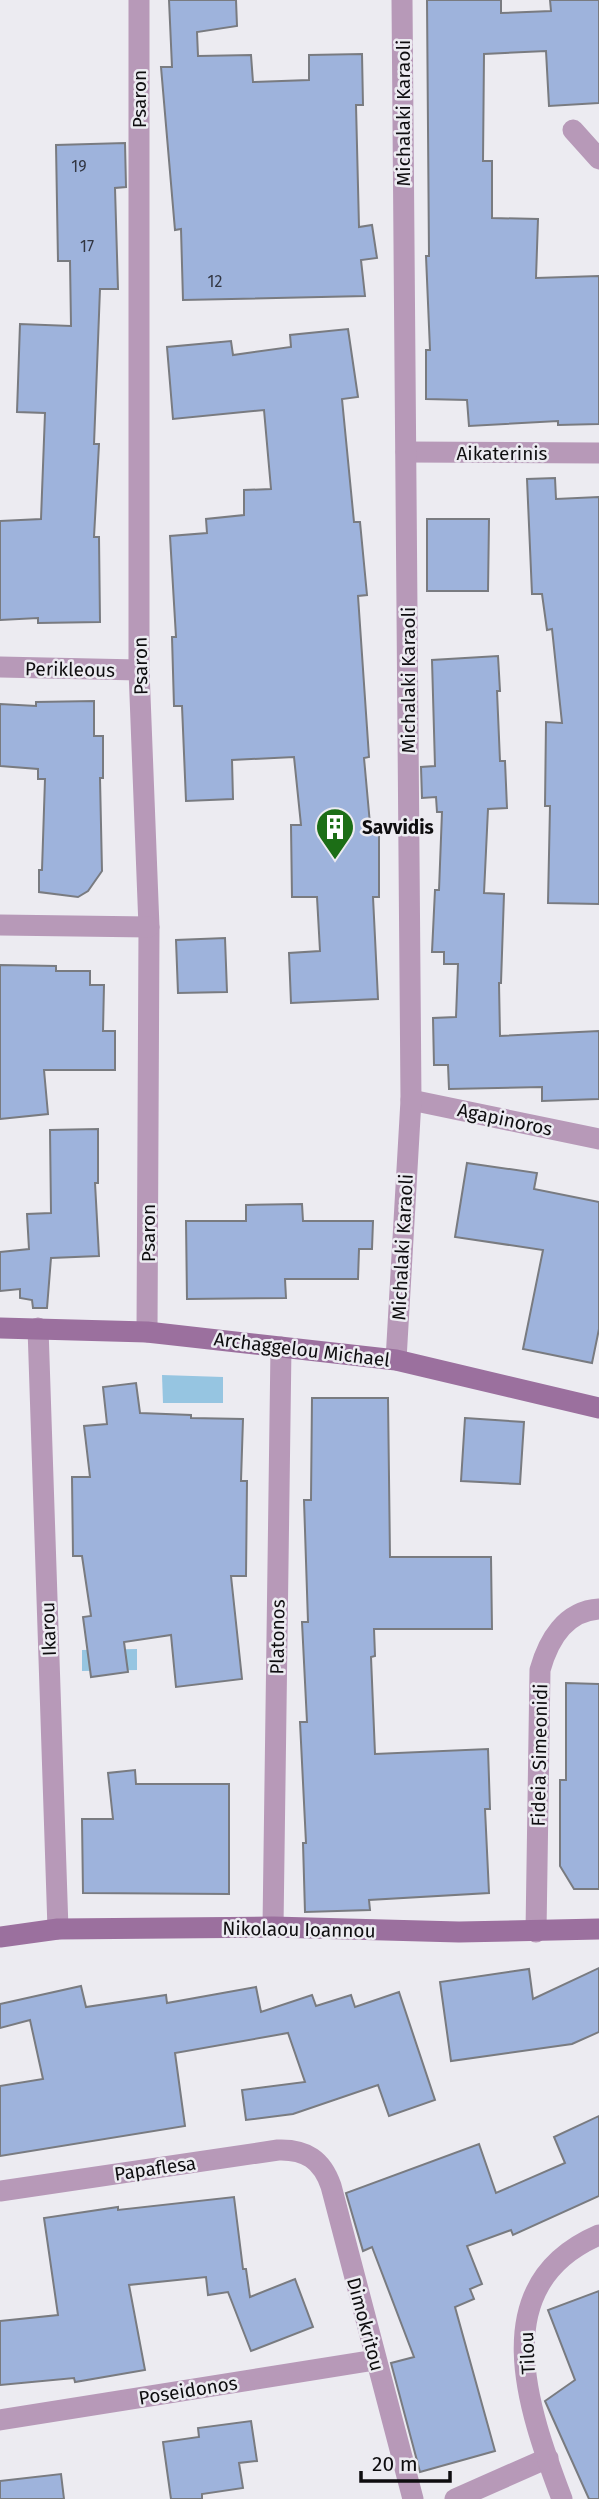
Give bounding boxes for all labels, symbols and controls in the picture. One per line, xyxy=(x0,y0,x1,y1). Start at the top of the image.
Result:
street label: Michalaki Karaoli xyxy=(392,40,415,186)
street label: Psaron xyxy=(128,70,151,128)
house number: 19 xyxy=(71,157,87,176)
house number: 17 xyxy=(80,237,94,256)
house number: 12 xyxy=(208,272,222,291)
street label: Aikaterinis xyxy=(456,442,548,465)
street label: Michalaki Karaoli xyxy=(397,607,420,753)
street label: Psaron xyxy=(128,637,153,695)
street label: Perikleous xyxy=(25,657,115,682)
building icon: Savvidis xyxy=(314,806,356,861)
place label: Savvidis xyxy=(362,816,434,839)
street label: Agapinoros xyxy=(455,1098,555,1141)
street label: Michalaki Karaoli xyxy=(387,1173,418,1321)
street label: Psaron xyxy=(137,1204,160,1262)
street label: Archaggelou Michael xyxy=(213,1327,392,1372)
street label: Platonos xyxy=(265,1599,290,1675)
street label: Ikarou xyxy=(36,1601,61,1657)
street label: Fideia Simeonidi xyxy=(527,1683,552,1827)
street label: Nikolaou Ioannou xyxy=(222,1917,376,1942)
street label: Papaflesa xyxy=(113,2151,197,2186)
street label: Dimokritou xyxy=(342,2275,389,2374)
street label: Tilou xyxy=(515,2331,540,2375)
street label: Poseidonos xyxy=(137,2371,239,2410)
scale bar xyxy=(361,2440,450,2484)
text: 20 m xyxy=(372,2451,418,2477)

